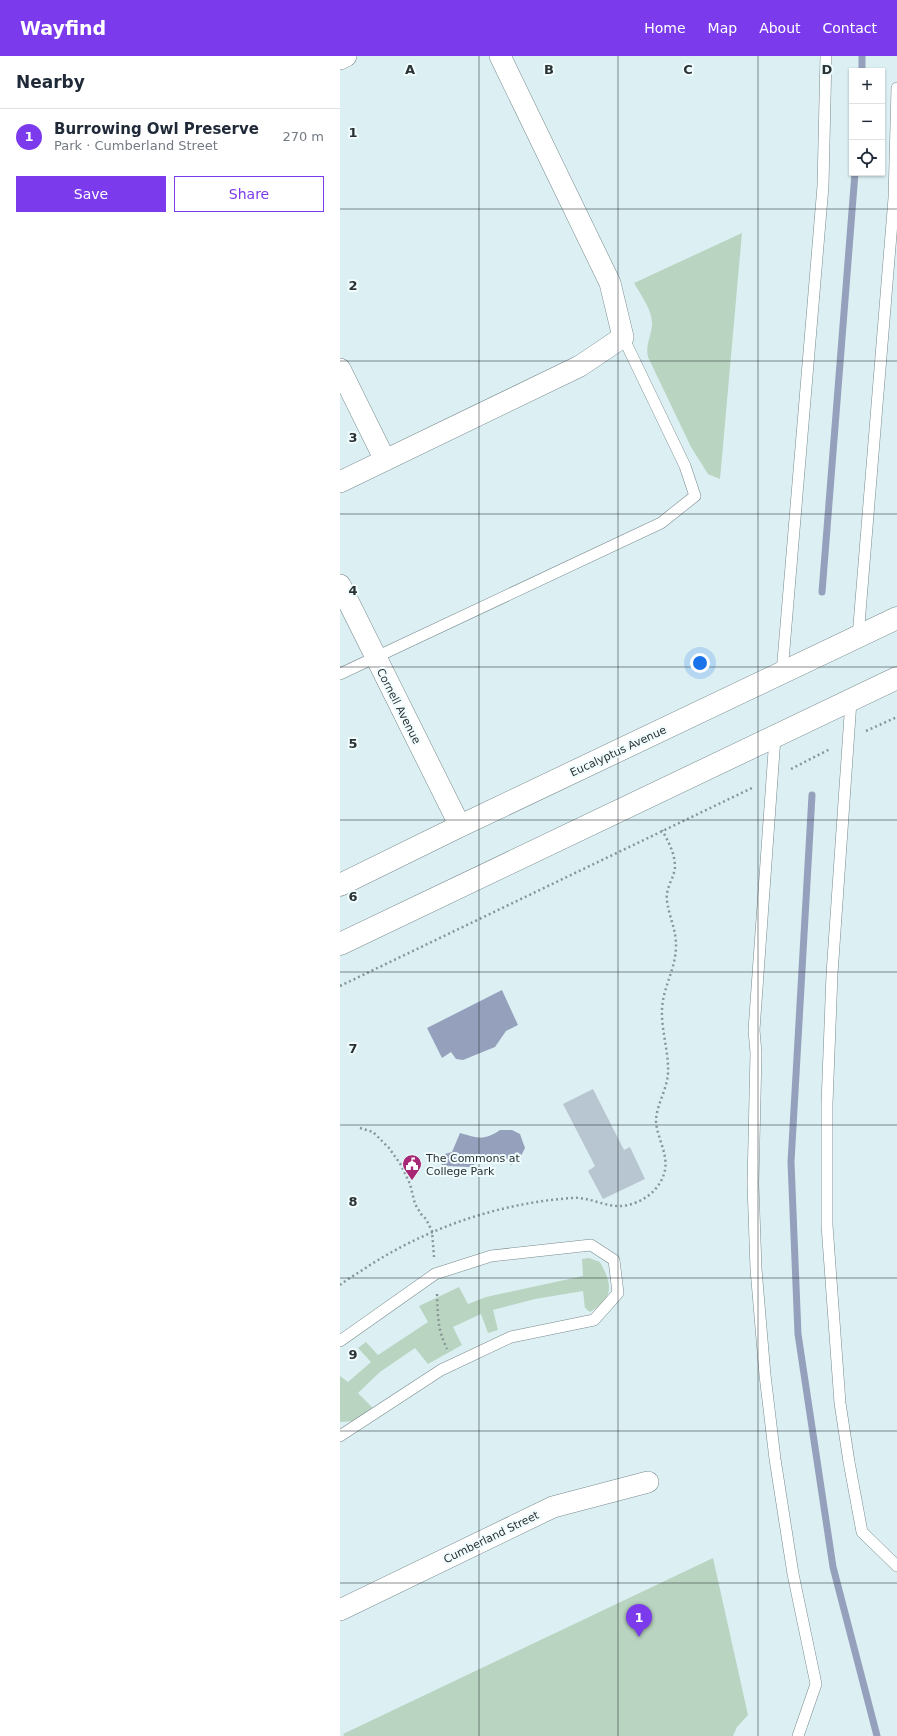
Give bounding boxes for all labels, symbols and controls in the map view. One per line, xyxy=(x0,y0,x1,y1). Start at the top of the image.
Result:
text: Wayfind xyxy=(20,17,106,39)
text: Home xyxy=(644,20,686,36)
text: Map xyxy=(708,20,737,36)
text: About xyxy=(759,20,801,36)
text: Contact xyxy=(823,20,877,36)
text: A xyxy=(405,62,415,77)
text: B xyxy=(544,62,554,77)
text: C xyxy=(683,62,693,77)
text: D xyxy=(822,62,833,77)
map controls xyxy=(849,68,885,176)
button: + xyxy=(849,68,885,104)
text: Nearby xyxy=(16,72,85,92)
button: − xyxy=(849,104,885,140)
text: Burrowing Owl Preserve xyxy=(54,120,259,138)
text: 1 xyxy=(348,125,358,140)
text: 1 xyxy=(24,129,34,144)
text: 270 m xyxy=(282,129,324,144)
text: Park · Cumberland Street xyxy=(54,138,218,153)
button: locate xyxy=(849,140,885,176)
button: Save xyxy=(16,176,166,212)
button: Share xyxy=(174,176,324,212)
text: 2 xyxy=(348,278,358,293)
text: 3 xyxy=(348,430,358,445)
text: 4 xyxy=(348,583,358,598)
your location xyxy=(690,653,710,673)
street label: Cornell Avenue xyxy=(374,666,423,746)
street label: Eucalyptus Avenue xyxy=(568,723,669,779)
text: 5 xyxy=(348,736,358,751)
text: 6 xyxy=(348,889,358,904)
text: 7 xyxy=(348,1041,358,1056)
place label: The Commons at College Park xyxy=(425,1152,520,1178)
public building icon: The Commons at College Park xyxy=(401,1153,423,1181)
text: 8 xyxy=(348,1194,358,1209)
text: 9 xyxy=(348,1347,358,1362)
street label: Cumberland Street xyxy=(441,1508,542,1566)
pin: 1 xyxy=(626,1604,652,1637)

